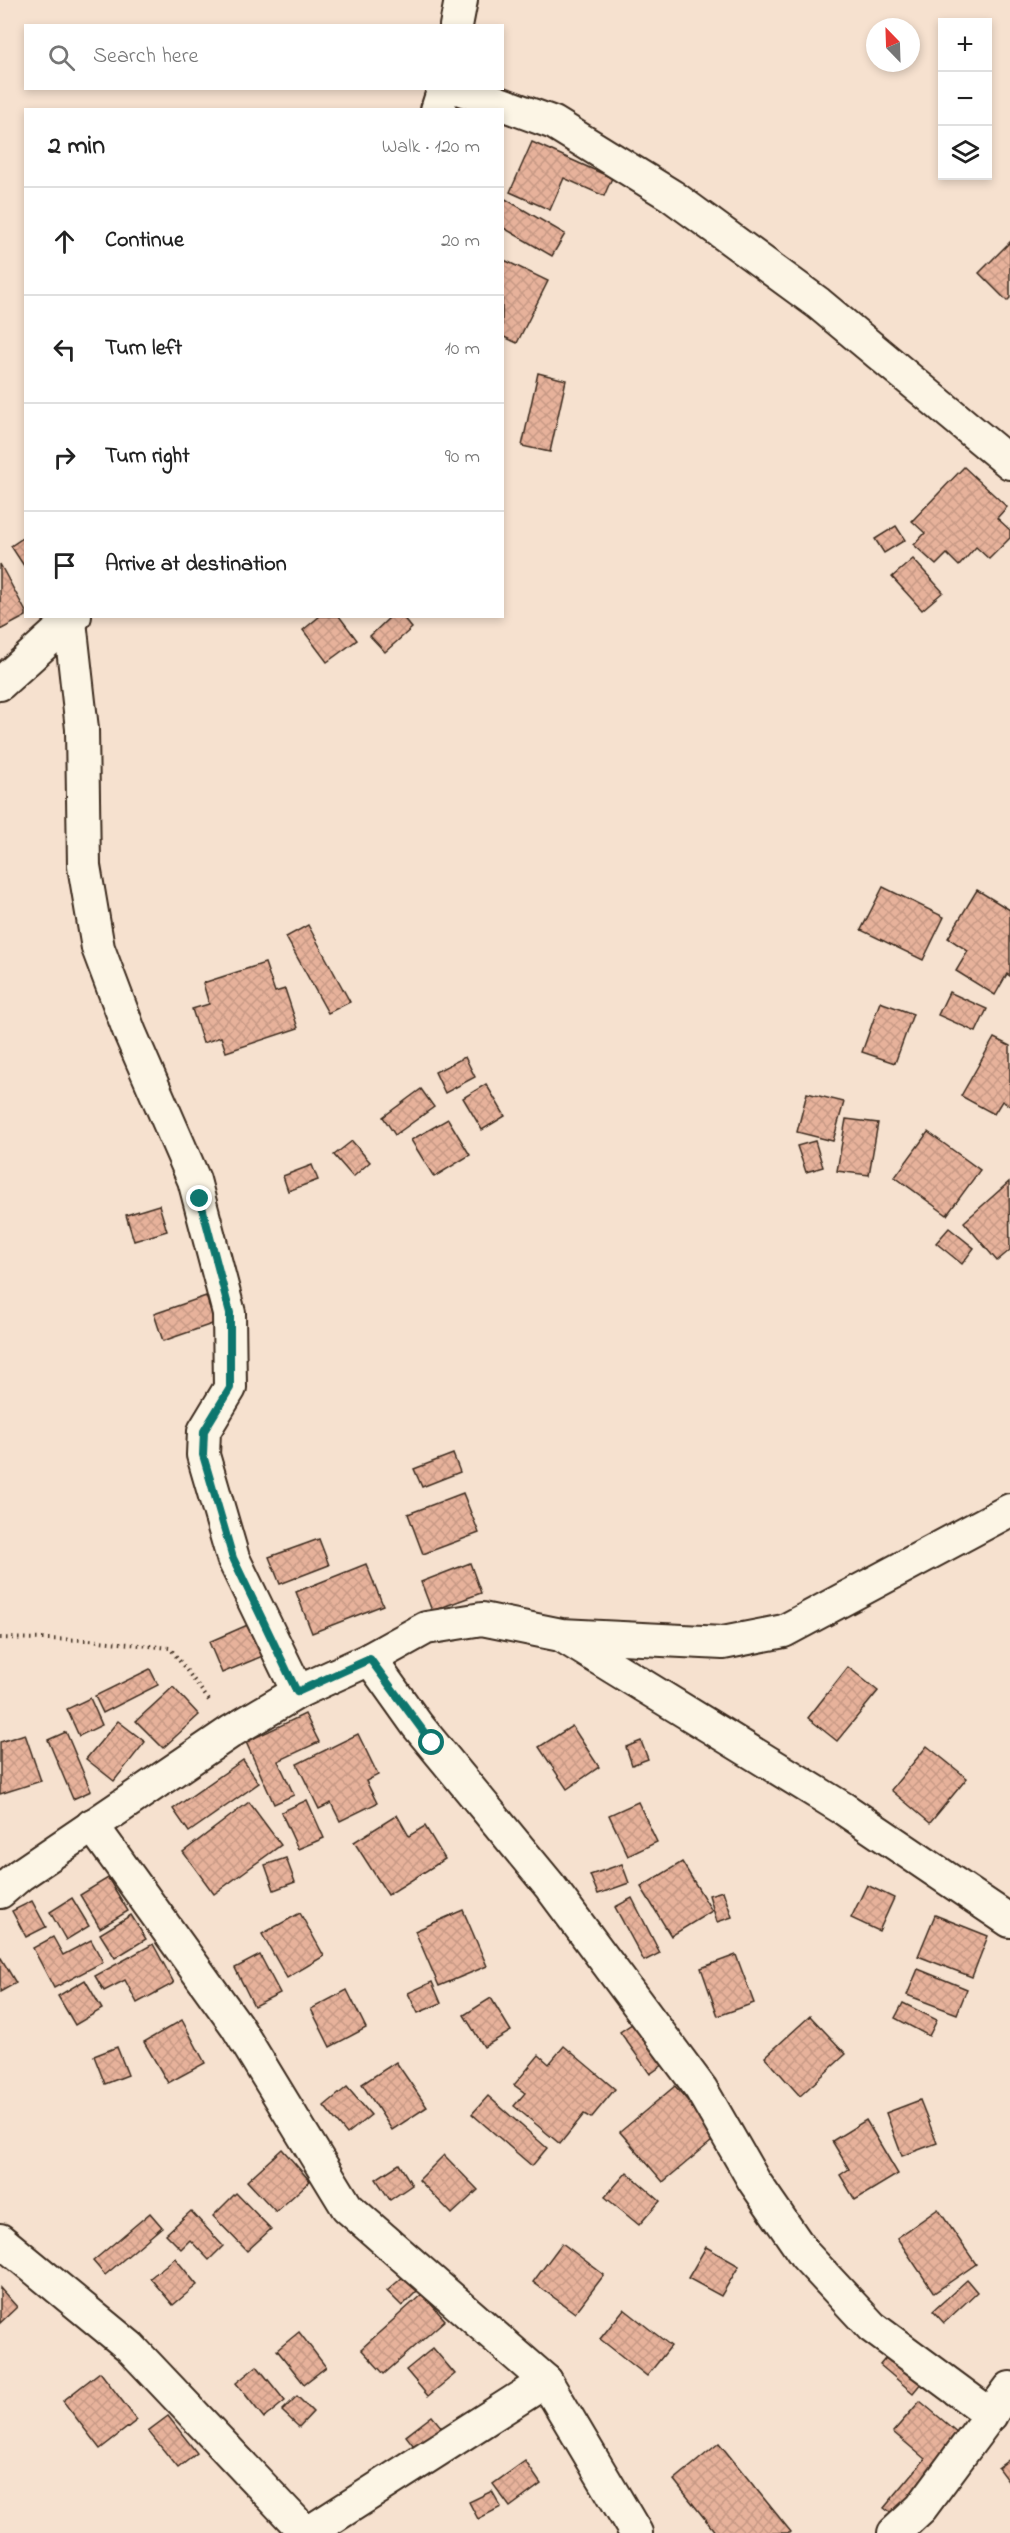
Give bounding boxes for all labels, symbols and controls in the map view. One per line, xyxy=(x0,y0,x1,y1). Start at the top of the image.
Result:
north arrow xyxy=(866,18,920,72)
map controls xyxy=(938,18,992,180)
button: + xyxy=(938,18,992,72)
search box xyxy=(24,24,504,90)
icon: search xyxy=(45,41,78,74)
text: Search here xyxy=(93,41,198,73)
button: − xyxy=(938,72,992,126)
button: layers xyxy=(938,126,992,180)
text: 2 min xyxy=(48,128,105,166)
text: Walk · 120 m xyxy=(382,133,480,162)
icon: ahead xyxy=(48,225,81,258)
text: Continue xyxy=(105,225,184,257)
text: 20 m xyxy=(441,227,480,256)
icon: left xyxy=(48,333,81,366)
text: Turn left xyxy=(105,333,182,365)
text: 10 m xyxy=(444,335,480,364)
icon: right xyxy=(48,441,81,474)
text: Turn right xyxy=(105,441,190,473)
text: 90 m xyxy=(445,443,480,472)
icon: arrive xyxy=(48,549,81,582)
text: Arrive at destination xyxy=(105,549,287,581)
route end xyxy=(186,1185,212,1211)
route start xyxy=(418,1729,444,1755)

